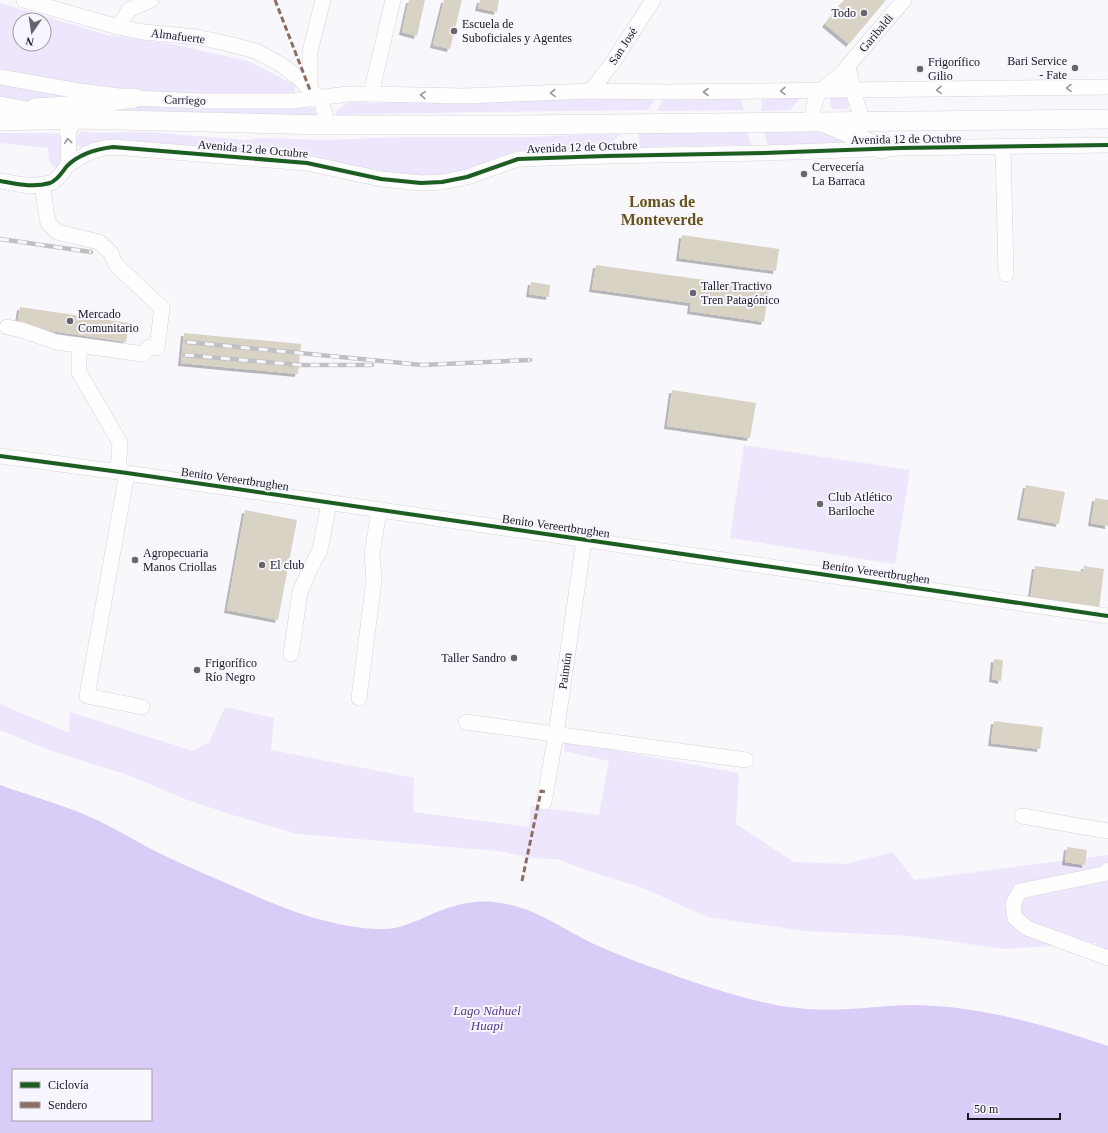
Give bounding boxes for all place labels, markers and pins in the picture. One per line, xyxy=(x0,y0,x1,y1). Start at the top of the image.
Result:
place label: Todo xyxy=(832,6,856,20)
marker: Todo xyxy=(859,8,869,18)
place label: Escuela de Suboficiales y Agentes xyxy=(462,17,572,45)
marker: Escuela de Suboficiales y Agentes xyxy=(449,26,459,36)
place label: Bari Service - Fate xyxy=(1007,54,1067,82)
place label: Frigorífico Gilio xyxy=(928,55,980,83)
marker: Bari Service - Fate xyxy=(1070,63,1080,73)
marker: Frigorífico Gilio xyxy=(915,64,925,74)
place label: Cervecería La Barraca xyxy=(812,160,866,188)
marker: Cervecería La Barraca xyxy=(799,169,809,179)
place label: Taller Tractivo Tren Patagónico xyxy=(701,279,780,307)
marker: Taller Tractivo Tren Patagónico xyxy=(688,288,698,298)
place label: Mercado Comunitario xyxy=(78,307,139,335)
marker: Mercado Comunitario xyxy=(65,316,75,326)
place label: Club Atlético Bariloche xyxy=(828,490,892,518)
marker: Club Atlético Bariloche xyxy=(815,499,825,509)
place label: Agropecuaria Manos Criollas xyxy=(143,546,217,574)
marker: Agropecuaria Manos Criollas xyxy=(130,555,140,565)
place label: El club xyxy=(270,558,304,572)
marker: El club xyxy=(257,560,267,570)
place label: Taller Sandro xyxy=(441,651,506,665)
marker: Taller Sandro xyxy=(509,653,519,663)
place label: Frigorífico Río Negro xyxy=(205,656,257,684)
marker: Frigorífico Río Negro xyxy=(192,665,202,675)

